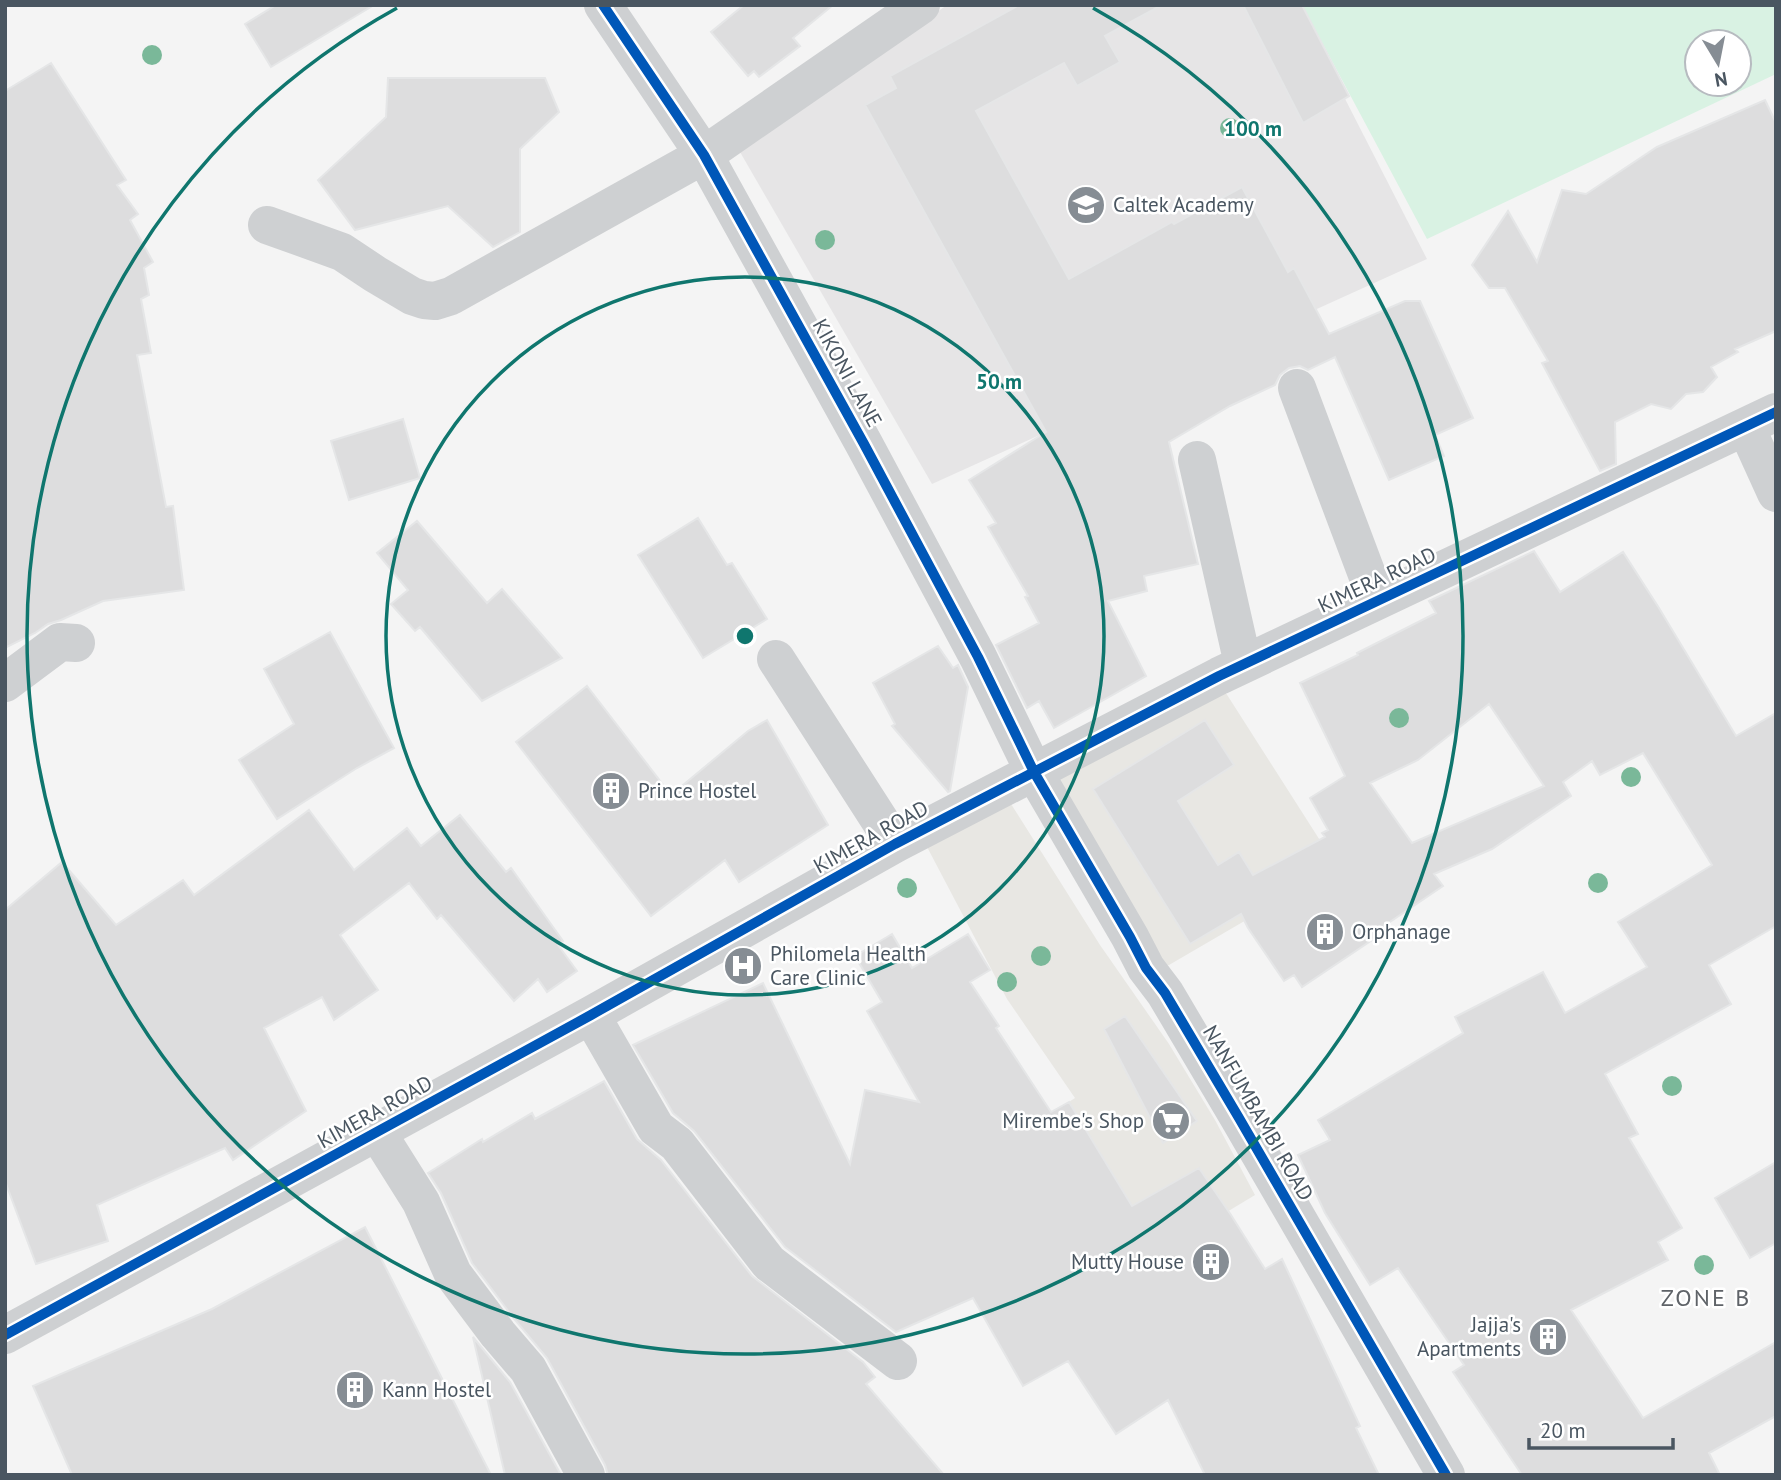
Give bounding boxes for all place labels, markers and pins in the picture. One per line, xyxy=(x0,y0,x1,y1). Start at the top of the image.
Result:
school or university icon: Caltek Academy xyxy=(1065,184,1107,226)
place label: Caltek Academy xyxy=(1113,191,1254,218)
centre of rings xyxy=(733,624,757,648)
building icon: Prince Hostel xyxy=(590,770,632,812)
place label: Prince Hostel xyxy=(638,777,756,804)
building icon: Orphanage xyxy=(1304,911,1346,953)
place label: Orphanage xyxy=(1352,918,1451,945)
place label: Philomela Health Care Clinic xyxy=(770,940,926,991)
hospital icon: Philomela Health Care Clinic xyxy=(722,945,764,987)
supermarket icon: Mirembe's Shop xyxy=(1150,1100,1192,1142)
place label: Mirembe's Shop xyxy=(1002,1107,1144,1134)
building icon: Mutty House xyxy=(1190,1241,1232,1283)
place label: Mutty House xyxy=(1071,1248,1184,1275)
place label: Jajja's Apartments xyxy=(1417,1311,1521,1362)
building icon: Jajja's Apartments xyxy=(1527,1316,1569,1358)
building icon: Kann Hostel xyxy=(334,1369,376,1411)
place label: Kann Hostel xyxy=(382,1376,491,1403)

